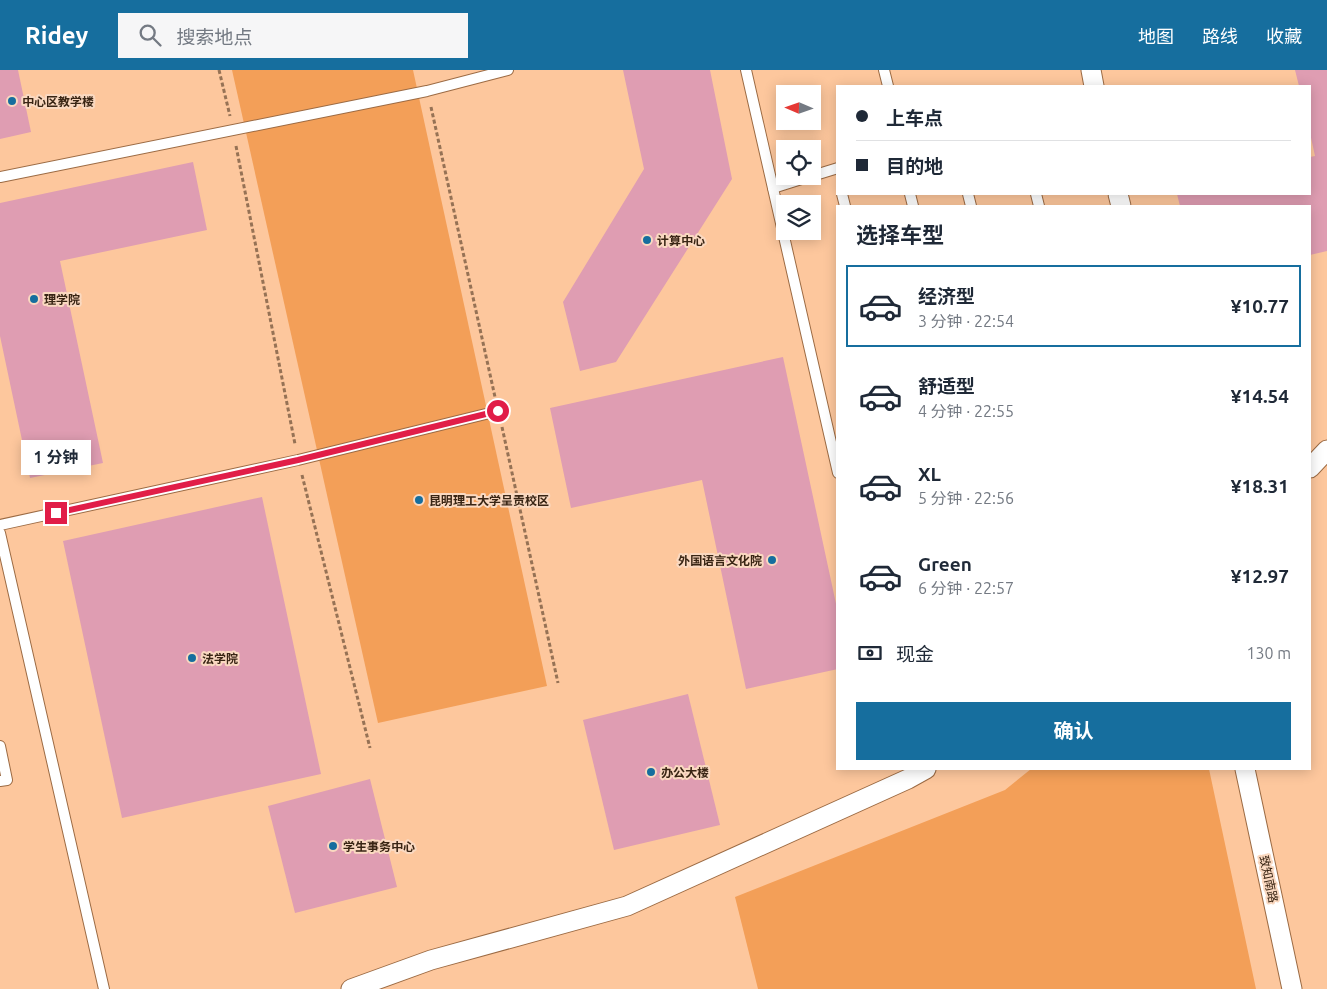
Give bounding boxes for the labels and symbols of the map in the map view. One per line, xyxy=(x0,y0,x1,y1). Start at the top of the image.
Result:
north arrow xyxy=(776,85,821,130)
marker: 中心区教学楼 xyxy=(6,95,18,107)
place label: 中心区教学楼 xyxy=(22,95,94,108)
marker: 计算中心 xyxy=(641,234,653,246)
place label: 计算中心 xyxy=(657,234,705,247)
marker: 理学院 xyxy=(28,293,40,305)
place label: 理学院 xyxy=(44,293,80,306)
route start xyxy=(487,400,509,422)
callout: 1 分钟 xyxy=(21,440,91,476)
marker: 昆明理工大学呈贡校区 xyxy=(413,494,425,506)
place label: 昆明理工大学呈贡校区 xyxy=(429,494,549,507)
route end xyxy=(45,502,67,524)
place label: 外国语言文化院 xyxy=(678,554,762,567)
marker: 外国语言文化院 xyxy=(766,554,778,566)
marker: 法学院 xyxy=(186,652,198,664)
place label: 法学院 xyxy=(202,652,238,665)
marker: 办公大楼 xyxy=(645,766,657,778)
place label: 办公大楼 xyxy=(661,766,709,779)
marker: 学生事务中心 xyxy=(327,840,339,852)
place label: 学生事务中心 xyxy=(343,840,415,853)
street label: 致知南路 xyxy=(1258,854,1280,904)

